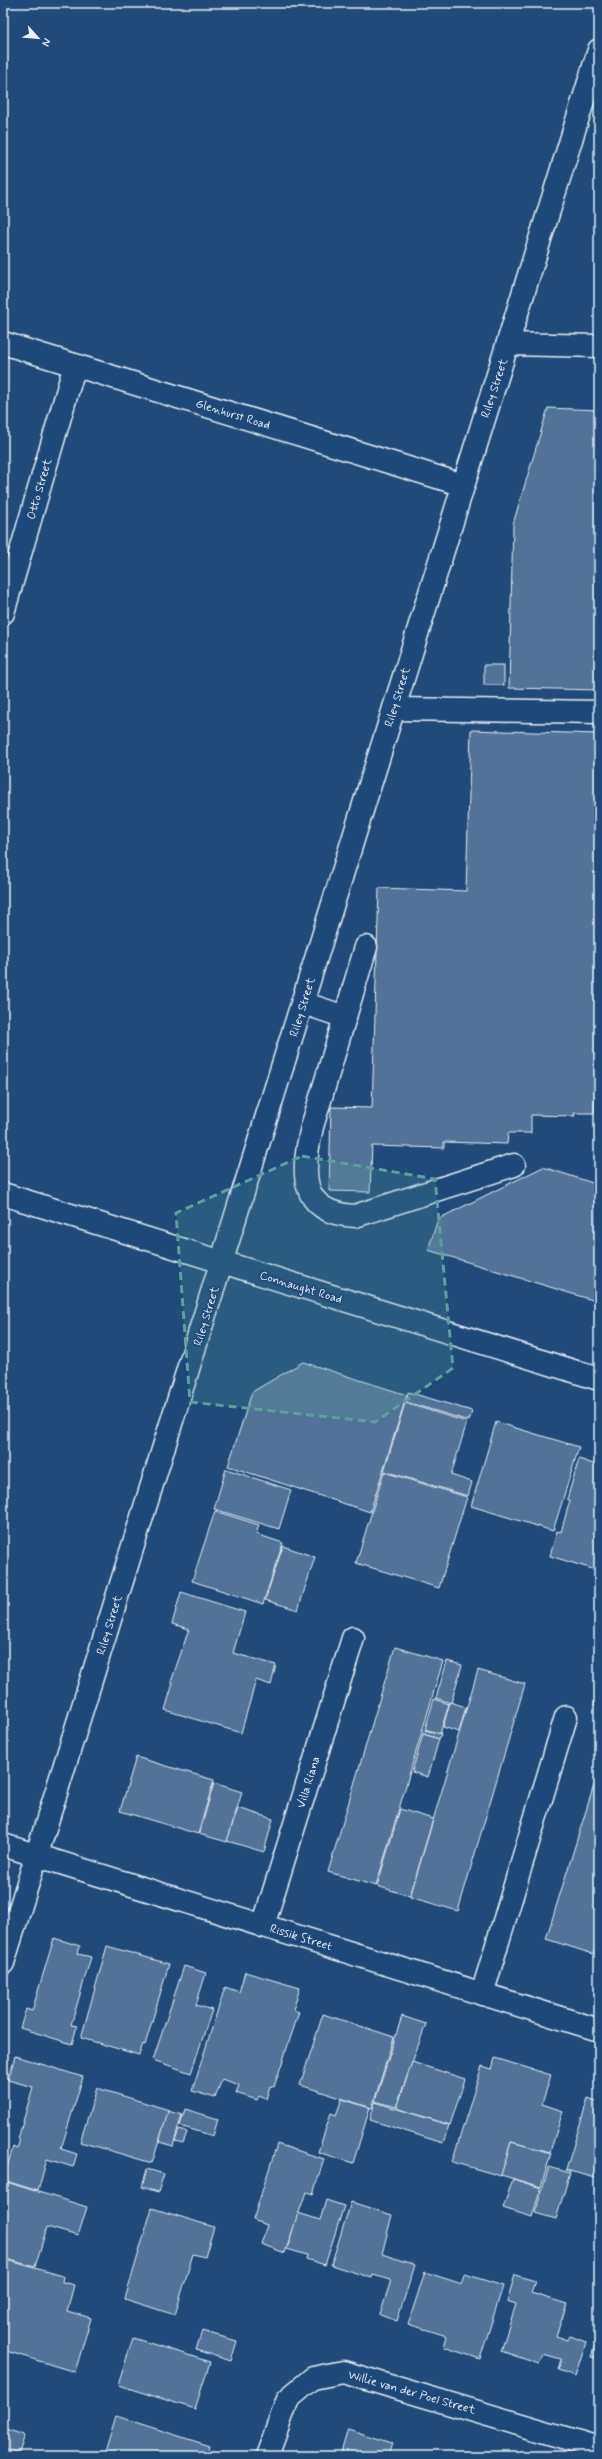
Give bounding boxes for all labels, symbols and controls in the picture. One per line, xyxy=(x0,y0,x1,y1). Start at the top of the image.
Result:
north arrow xyxy=(18,18,58,58)
text: N xyxy=(38,36,54,49)
street label: Riley Street xyxy=(478,357,512,420)
street label: Glenhurst Road xyxy=(193,396,272,434)
street label: Otto Street xyxy=(24,457,56,522)
street label: Riley Street xyxy=(381,666,415,729)
street label: Riley Street xyxy=(286,976,320,1039)
street label: Connaught Road xyxy=(257,1268,344,1308)
street label: Riley Street xyxy=(190,1285,224,1348)
street label: Riley Street xyxy=(93,1594,127,1657)
street label: Villa Riana xyxy=(293,1754,324,1810)
street label: Rissik Street xyxy=(268,1921,334,1955)
street label: Willie van der Poel Street xyxy=(346,2367,477,2419)

